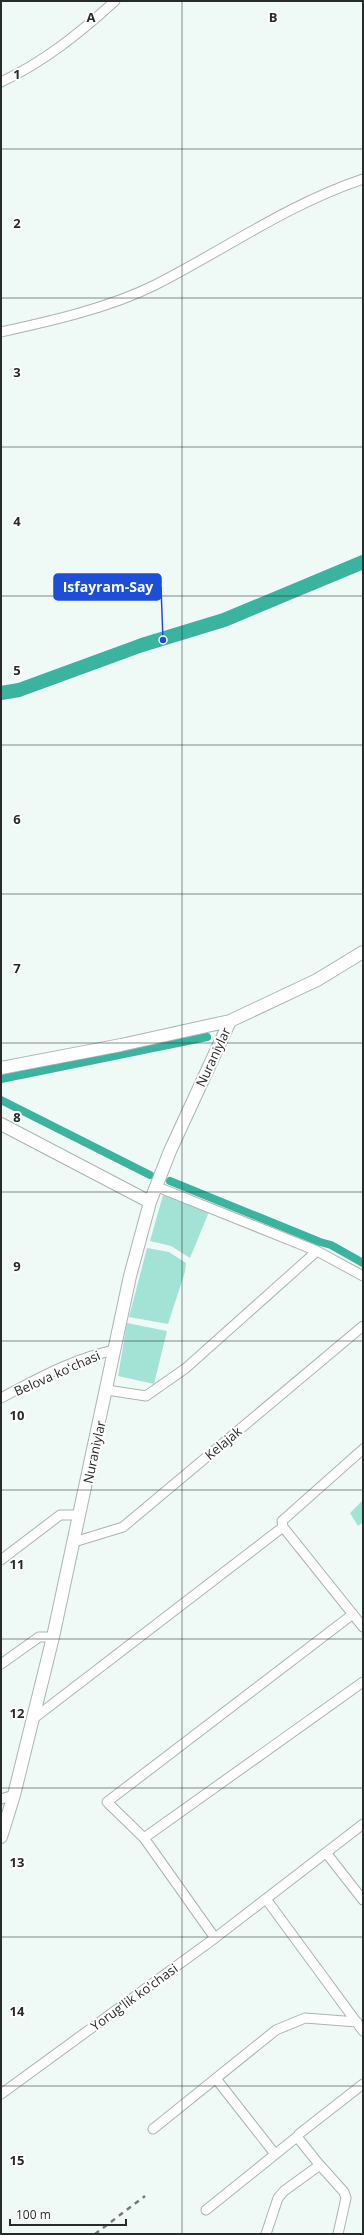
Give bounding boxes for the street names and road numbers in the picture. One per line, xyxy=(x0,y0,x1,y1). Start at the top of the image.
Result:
street label: Nuraniylar xyxy=(191,1024,235,1090)
street label: Belova koʻchasi xyxy=(11,1346,103,1400)
street label: Nuraniylar xyxy=(79,1418,110,1485)
street label: Kelajak xyxy=(201,1422,245,1464)
street label: Yorug'lik ko'chasi xyxy=(87,1959,181,2035)

